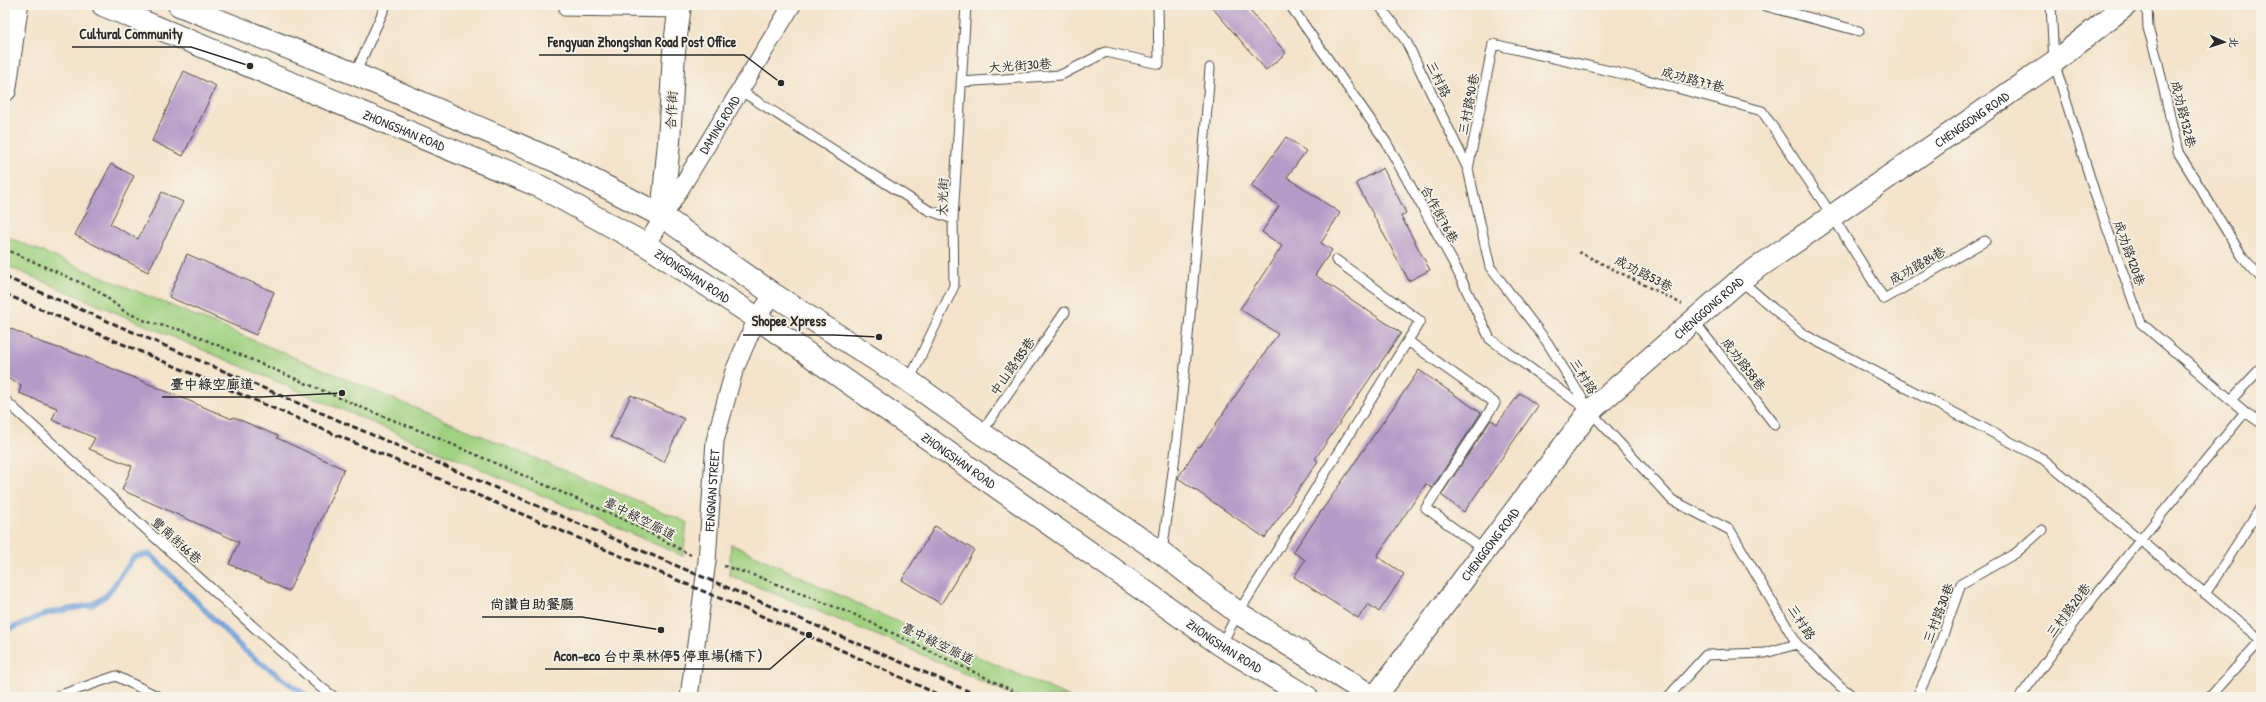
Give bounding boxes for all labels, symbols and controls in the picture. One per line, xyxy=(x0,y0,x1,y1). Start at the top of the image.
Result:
callout: Cultural Community xyxy=(72,21,191,47)
north arrow xyxy=(2204,22,2244,62)
text: Cultural Community xyxy=(79,24,183,45)
callout: Fengyuan Zhongshan Road Post Office xyxy=(539,29,744,55)
text: Fengyuan Zhongshan Road Post Office xyxy=(547,32,737,53)
text: 北 xyxy=(2227,37,2241,48)
street label: 大光街30巷 xyxy=(988,54,1052,76)
street label: 三村路 xyxy=(1422,58,1456,100)
street label: 成功路77巷 xyxy=(1659,62,1727,96)
street label: 三村路90巷 xyxy=(1453,72,1483,136)
street label: 成功路132巷 xyxy=(2167,79,2201,149)
street label: CHENGGONG ROAD xyxy=(1931,86,2013,151)
street label: 合作街 xyxy=(661,90,681,130)
street label: DAMING ROAD xyxy=(695,91,744,157)
street label: ZHONGSHAN ROAD xyxy=(360,105,448,155)
street label: 大光街 xyxy=(932,177,952,217)
street label: 合作街76巷 xyxy=(1417,182,1463,246)
street label: 成功路120巷 xyxy=(2110,218,2150,288)
street label: 成功路84巷 xyxy=(1885,242,1949,288)
street label: ZHONGSHAN ROAD xyxy=(651,244,735,308)
street label: 成功路53巷 xyxy=(1612,251,1676,295)
street label: CHENGGONG ROAD xyxy=(1670,272,1748,343)
callout: Shopee Xpress xyxy=(743,309,834,335)
text: Shopee Xpress xyxy=(752,311,827,332)
street label: 中山路185巷 xyxy=(985,333,1039,399)
street label: 成功路58巷 xyxy=(1717,334,1771,394)
street label: 三村路 xyxy=(1566,355,1602,397)
callout: 臺中綠空廊道 xyxy=(162,371,262,397)
text: 臺中綠空廊道 xyxy=(170,374,254,393)
street label: ZHONGSHAN ROAD xyxy=(918,428,1000,493)
street label: FENGNAN STREET xyxy=(700,448,723,533)
street label: 臺中綠空廊道 xyxy=(601,492,679,544)
street label: CHENGGONG ROAD xyxy=(1456,503,1524,585)
street label: 豐南街66巷 xyxy=(148,512,206,568)
street label: 三村路20巷 xyxy=(2042,579,2094,641)
street label: 三村路30巷 xyxy=(1918,580,1958,646)
callout: 尚讚自助餐廳 xyxy=(482,591,582,617)
text: 尚讚自助餐廳 xyxy=(490,594,574,613)
street label: 三村路 xyxy=(1784,601,1820,643)
street label: ZHONGSHAN ROAD xyxy=(1183,614,1266,677)
street label: 臺中綠空廊道 xyxy=(899,618,977,668)
callout: Acon-eco 台中栗林停5 停車場(橋下) xyxy=(545,643,770,669)
text: Acon-eco 台中栗林停5 停車場(橋下) xyxy=(554,646,762,665)

